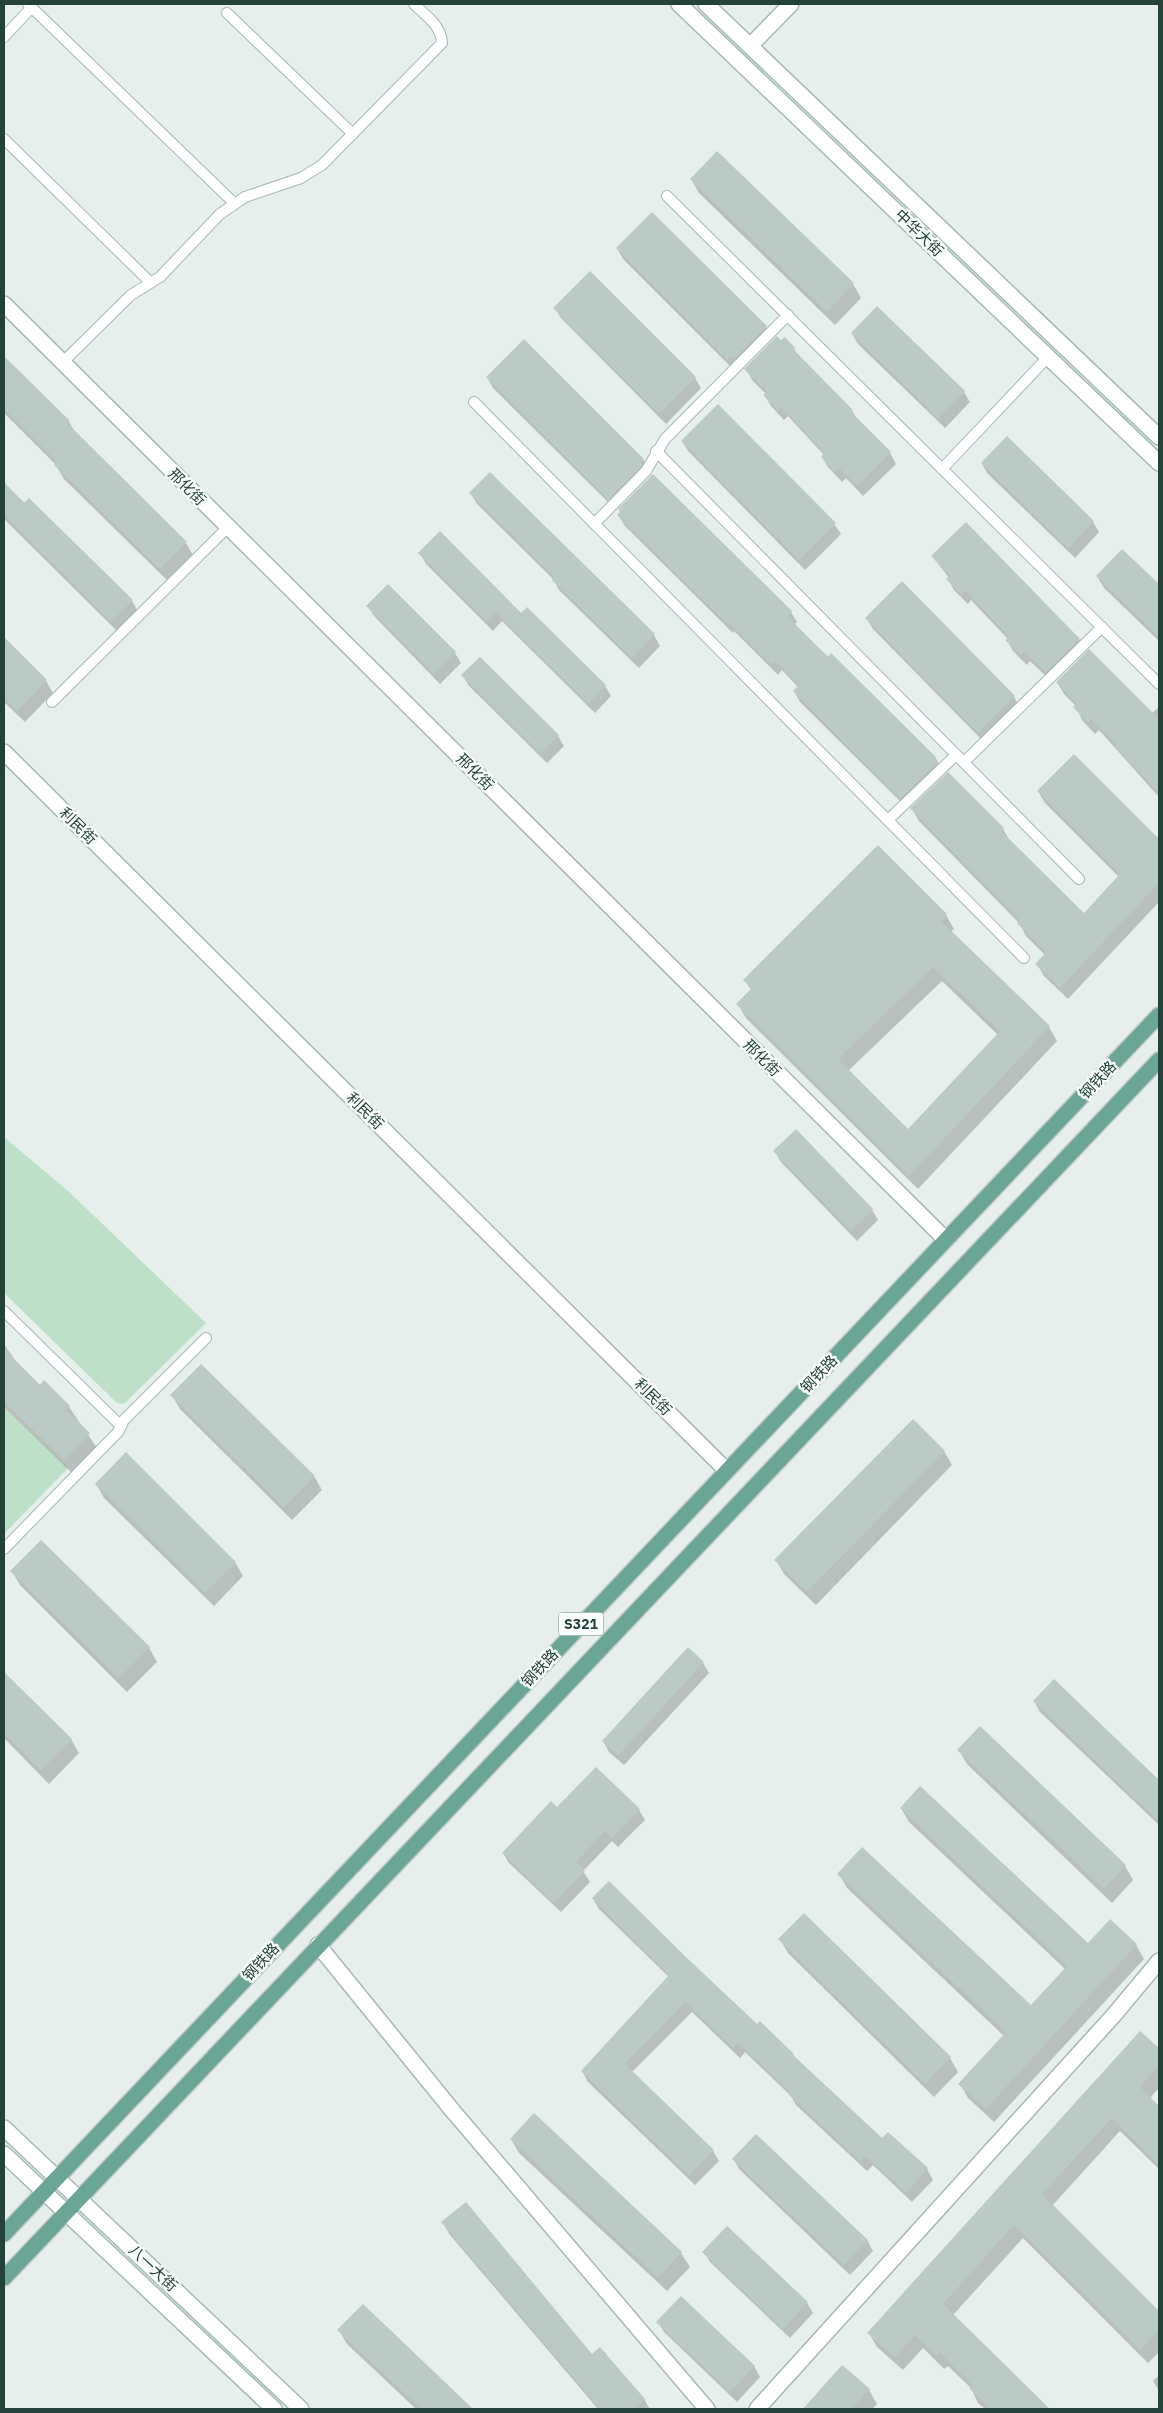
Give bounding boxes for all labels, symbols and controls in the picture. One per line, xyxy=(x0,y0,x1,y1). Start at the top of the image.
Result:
street label: 中华大街 xyxy=(891,205,948,260)
street label: 邢化街 xyxy=(165,464,210,509)
street label: 邢化街 xyxy=(453,749,498,794)
street label: 利民街 xyxy=(56,803,101,848)
street label: 邢化街 xyxy=(740,1035,785,1080)
street label: 钢铁路 xyxy=(1075,1057,1120,1103)
street label: 利民街 xyxy=(343,1088,388,1133)
street label: 钢铁路 xyxy=(796,1351,841,1396)
street label: 利民街 xyxy=(631,1374,676,1419)
road number: S321 xyxy=(558,1612,604,1636)
street label: 钢铁路 xyxy=(517,1645,562,1691)
street label: 钢铁路 xyxy=(238,1939,283,1985)
street label: 八一大街 xyxy=(125,2240,182,2295)

